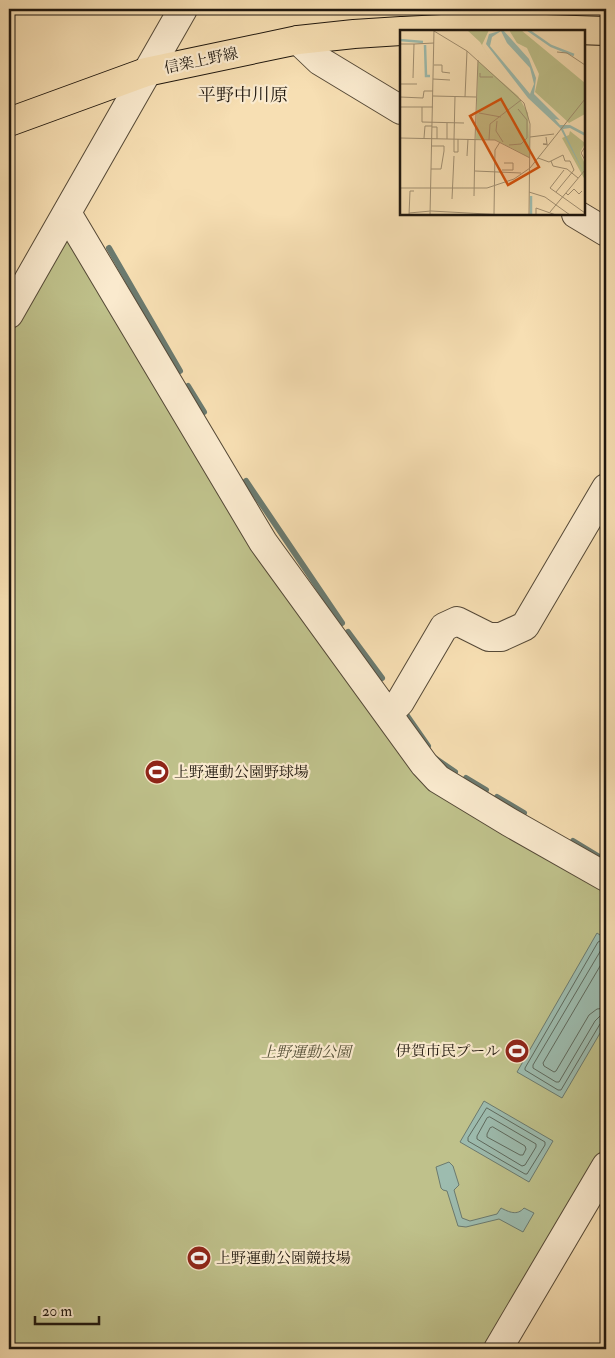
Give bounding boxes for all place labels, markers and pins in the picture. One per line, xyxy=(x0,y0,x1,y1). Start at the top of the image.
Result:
sports icon: 上野運動公園野球場 xyxy=(144,759,170,785)
place label: 上野運動公園野球場 xyxy=(174,763,309,782)
sports icon: 伊賀市民プール xyxy=(504,1038,530,1064)
place label: 伊賀市民プール xyxy=(396,1042,500,1061)
sports icon: 上野運動公園競技場 xyxy=(186,1245,212,1271)
place label: 上野運動公園競技場 xyxy=(216,1249,351,1268)

